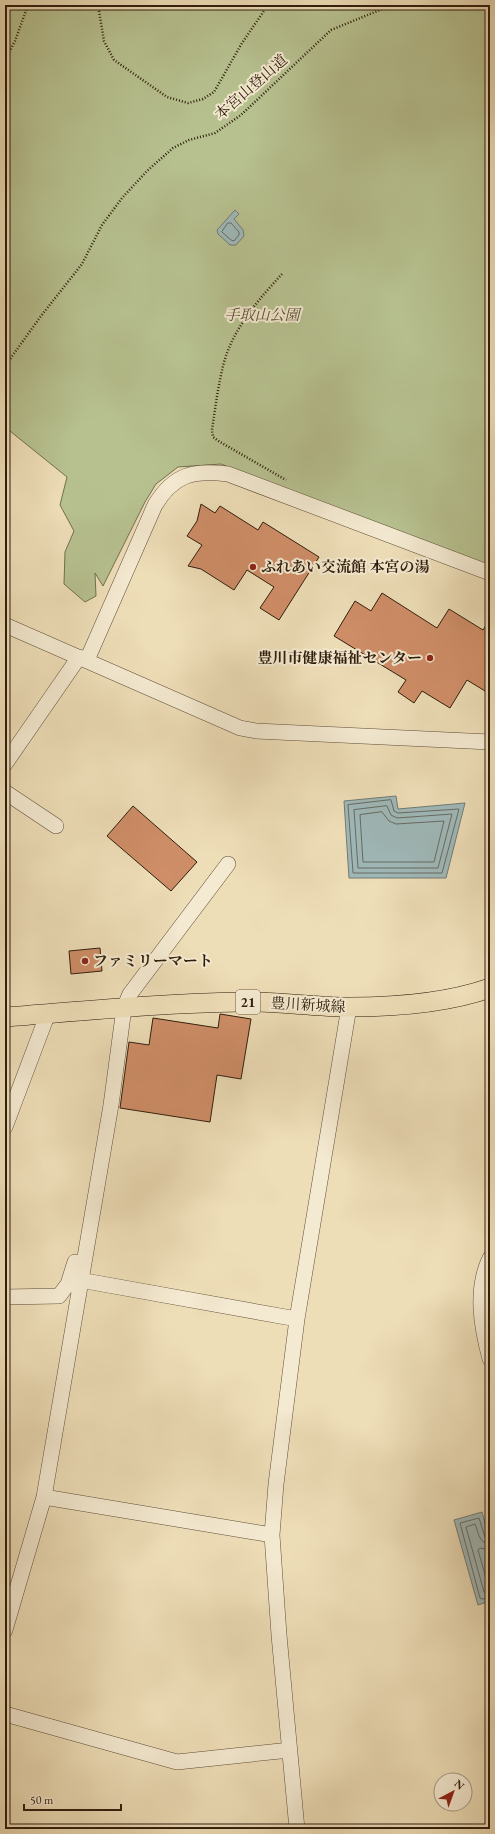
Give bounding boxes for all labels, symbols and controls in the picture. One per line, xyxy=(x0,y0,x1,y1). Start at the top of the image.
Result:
street label: 本宮山登山道 xyxy=(210,50,291,123)
park label: 手取山公園 xyxy=(224,305,302,324)
place label: ふれあい交流館 本宮の湯 xyxy=(261,557,430,576)
marker: ふれあい交流館 本宮の湯 xyxy=(248,562,258,572)
place label: 豊川市健康福祉センター xyxy=(258,648,422,667)
marker: 豊川市健康福祉センター xyxy=(425,653,435,663)
place label: ファミリーマート xyxy=(93,951,213,970)
marker: ファミリーマート xyxy=(80,956,90,966)
road number: 21 xyxy=(236,990,260,1014)
street label: 豊川新城線 xyxy=(270,993,346,1016)
north arrow xyxy=(433,1772,473,1812)
text: N xyxy=(452,1776,468,1793)
scale bar xyxy=(24,1786,121,1812)
text: 50 m xyxy=(30,1792,54,1808)

